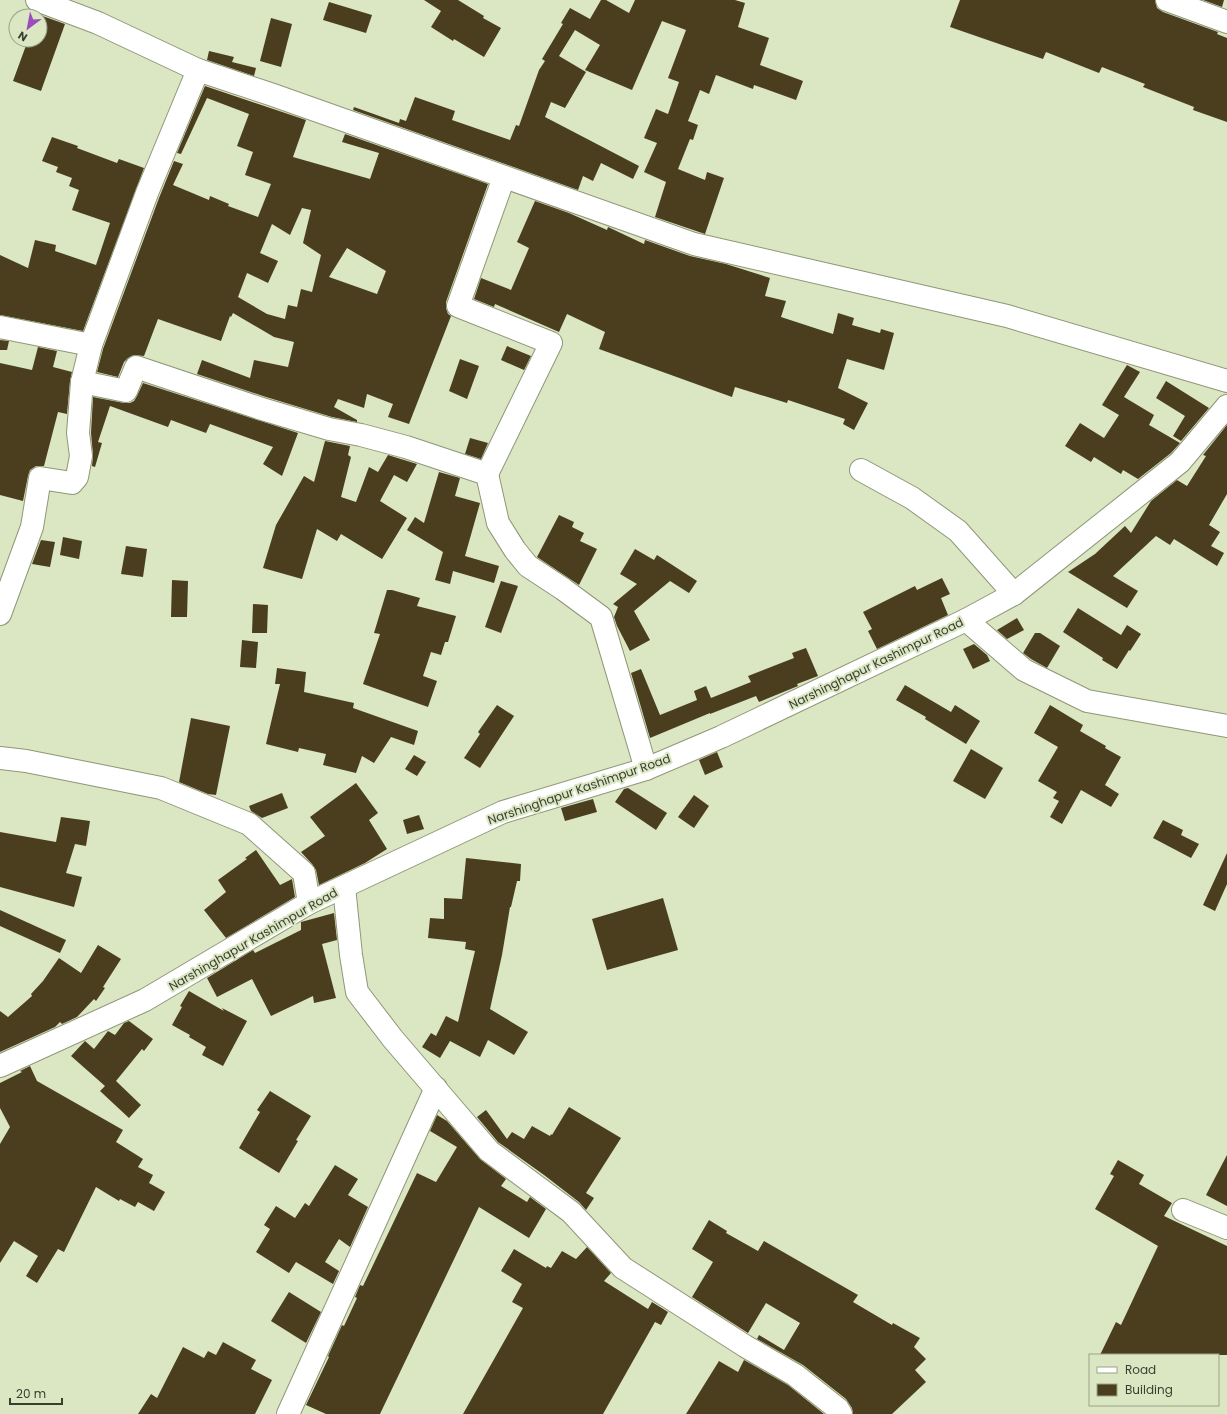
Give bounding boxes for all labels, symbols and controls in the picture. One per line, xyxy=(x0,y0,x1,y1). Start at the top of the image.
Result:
north arrow xyxy=(8,8,48,48)
text: N xyxy=(15,28,30,45)
street label: Narshinghapur Kashimpur Road xyxy=(786,613,966,713)
street label: Narshinghapur Kashimpur Road xyxy=(485,750,673,828)
street label: Narshinghapur Kashimpur Road xyxy=(166,884,340,994)
legend xyxy=(1089,1354,1219,1406)
text: Road xyxy=(1125,1361,1156,1378)
scale bar xyxy=(10,1380,62,1406)
text: Building xyxy=(1125,1381,1173,1398)
text: 20 m xyxy=(16,1385,46,1402)

